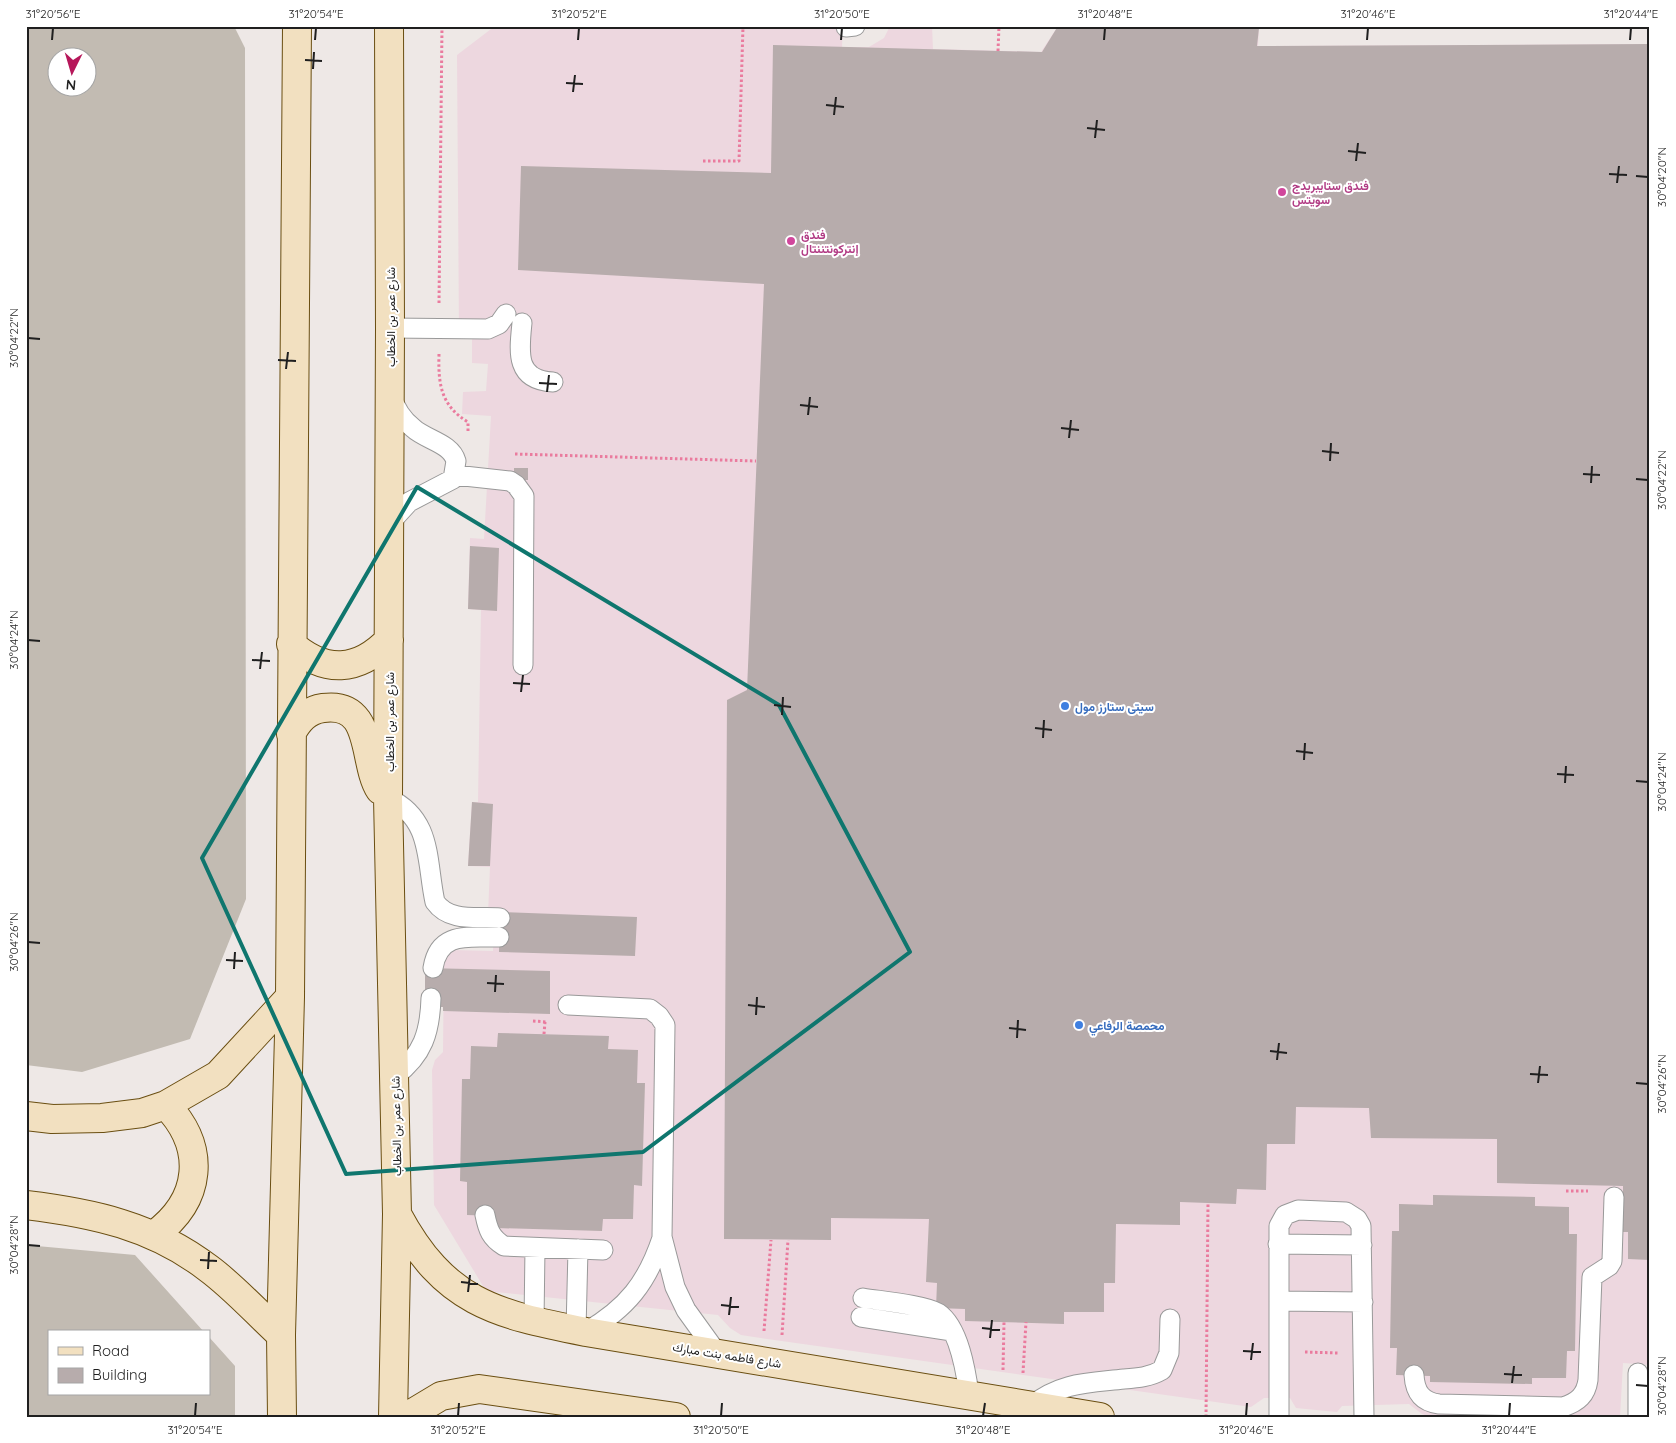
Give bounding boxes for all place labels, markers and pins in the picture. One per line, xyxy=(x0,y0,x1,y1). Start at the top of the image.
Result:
place label: فندق ستايبريدج سويتس xyxy=(1292,178,1369,208)
marker: فندق ستايبريدج سويتس xyxy=(1276,186,1288,198)
place label: فندق إنتركونتننتال xyxy=(801,227,859,257)
marker: فندق إنتركونتننتال xyxy=(785,235,797,247)
place label: سيتى ستارز مول xyxy=(1075,699,1154,715)
marker: سيتى ستارز مول xyxy=(1059,700,1071,712)
place label: محمصة الرفاعي xyxy=(1089,1018,1165,1036)
marker: محمصة الرفاعي xyxy=(1073,1019,1085,1031)

